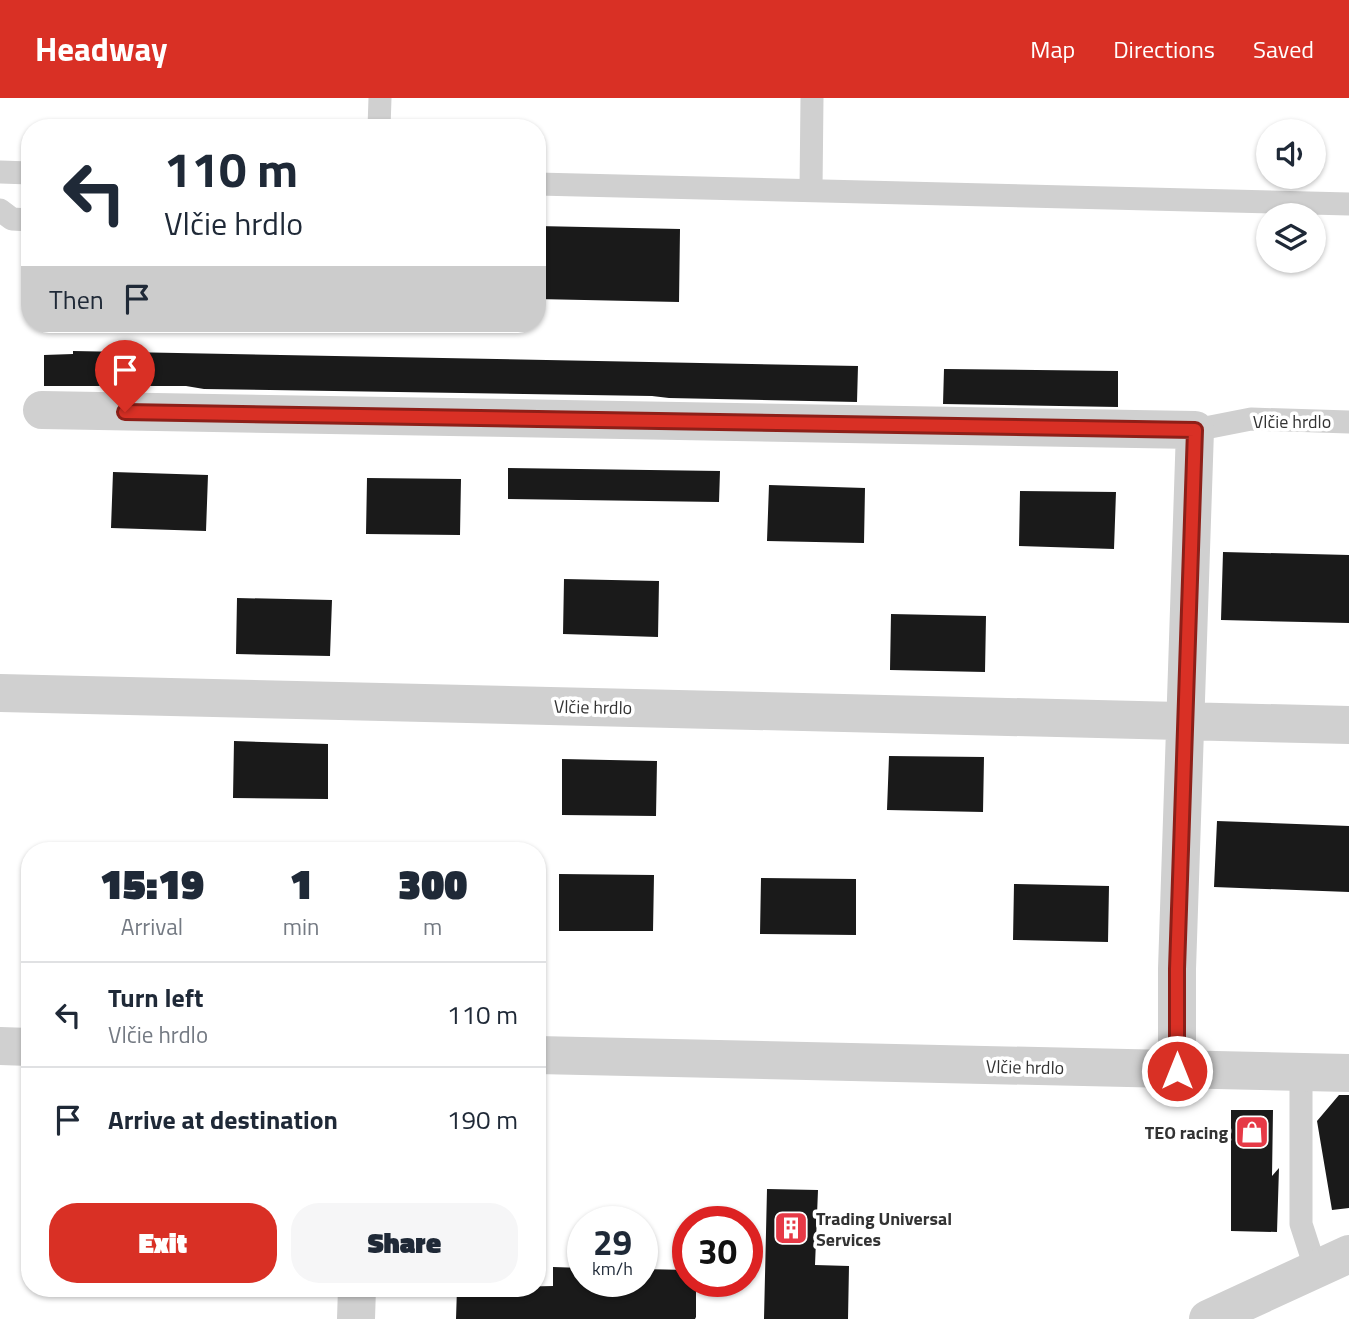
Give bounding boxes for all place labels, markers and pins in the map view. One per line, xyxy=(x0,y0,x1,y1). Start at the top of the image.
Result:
pin xyxy=(95,340,155,412)
shop icon: TEO racing xyxy=(1233,1113,1271,1151)
place label: TEO racing xyxy=(1145,1119,1228,1146)
place label: Trading Universal Services xyxy=(816,1205,952,1253)
building icon: Trading Universal Services xyxy=(772,1209,810,1247)

